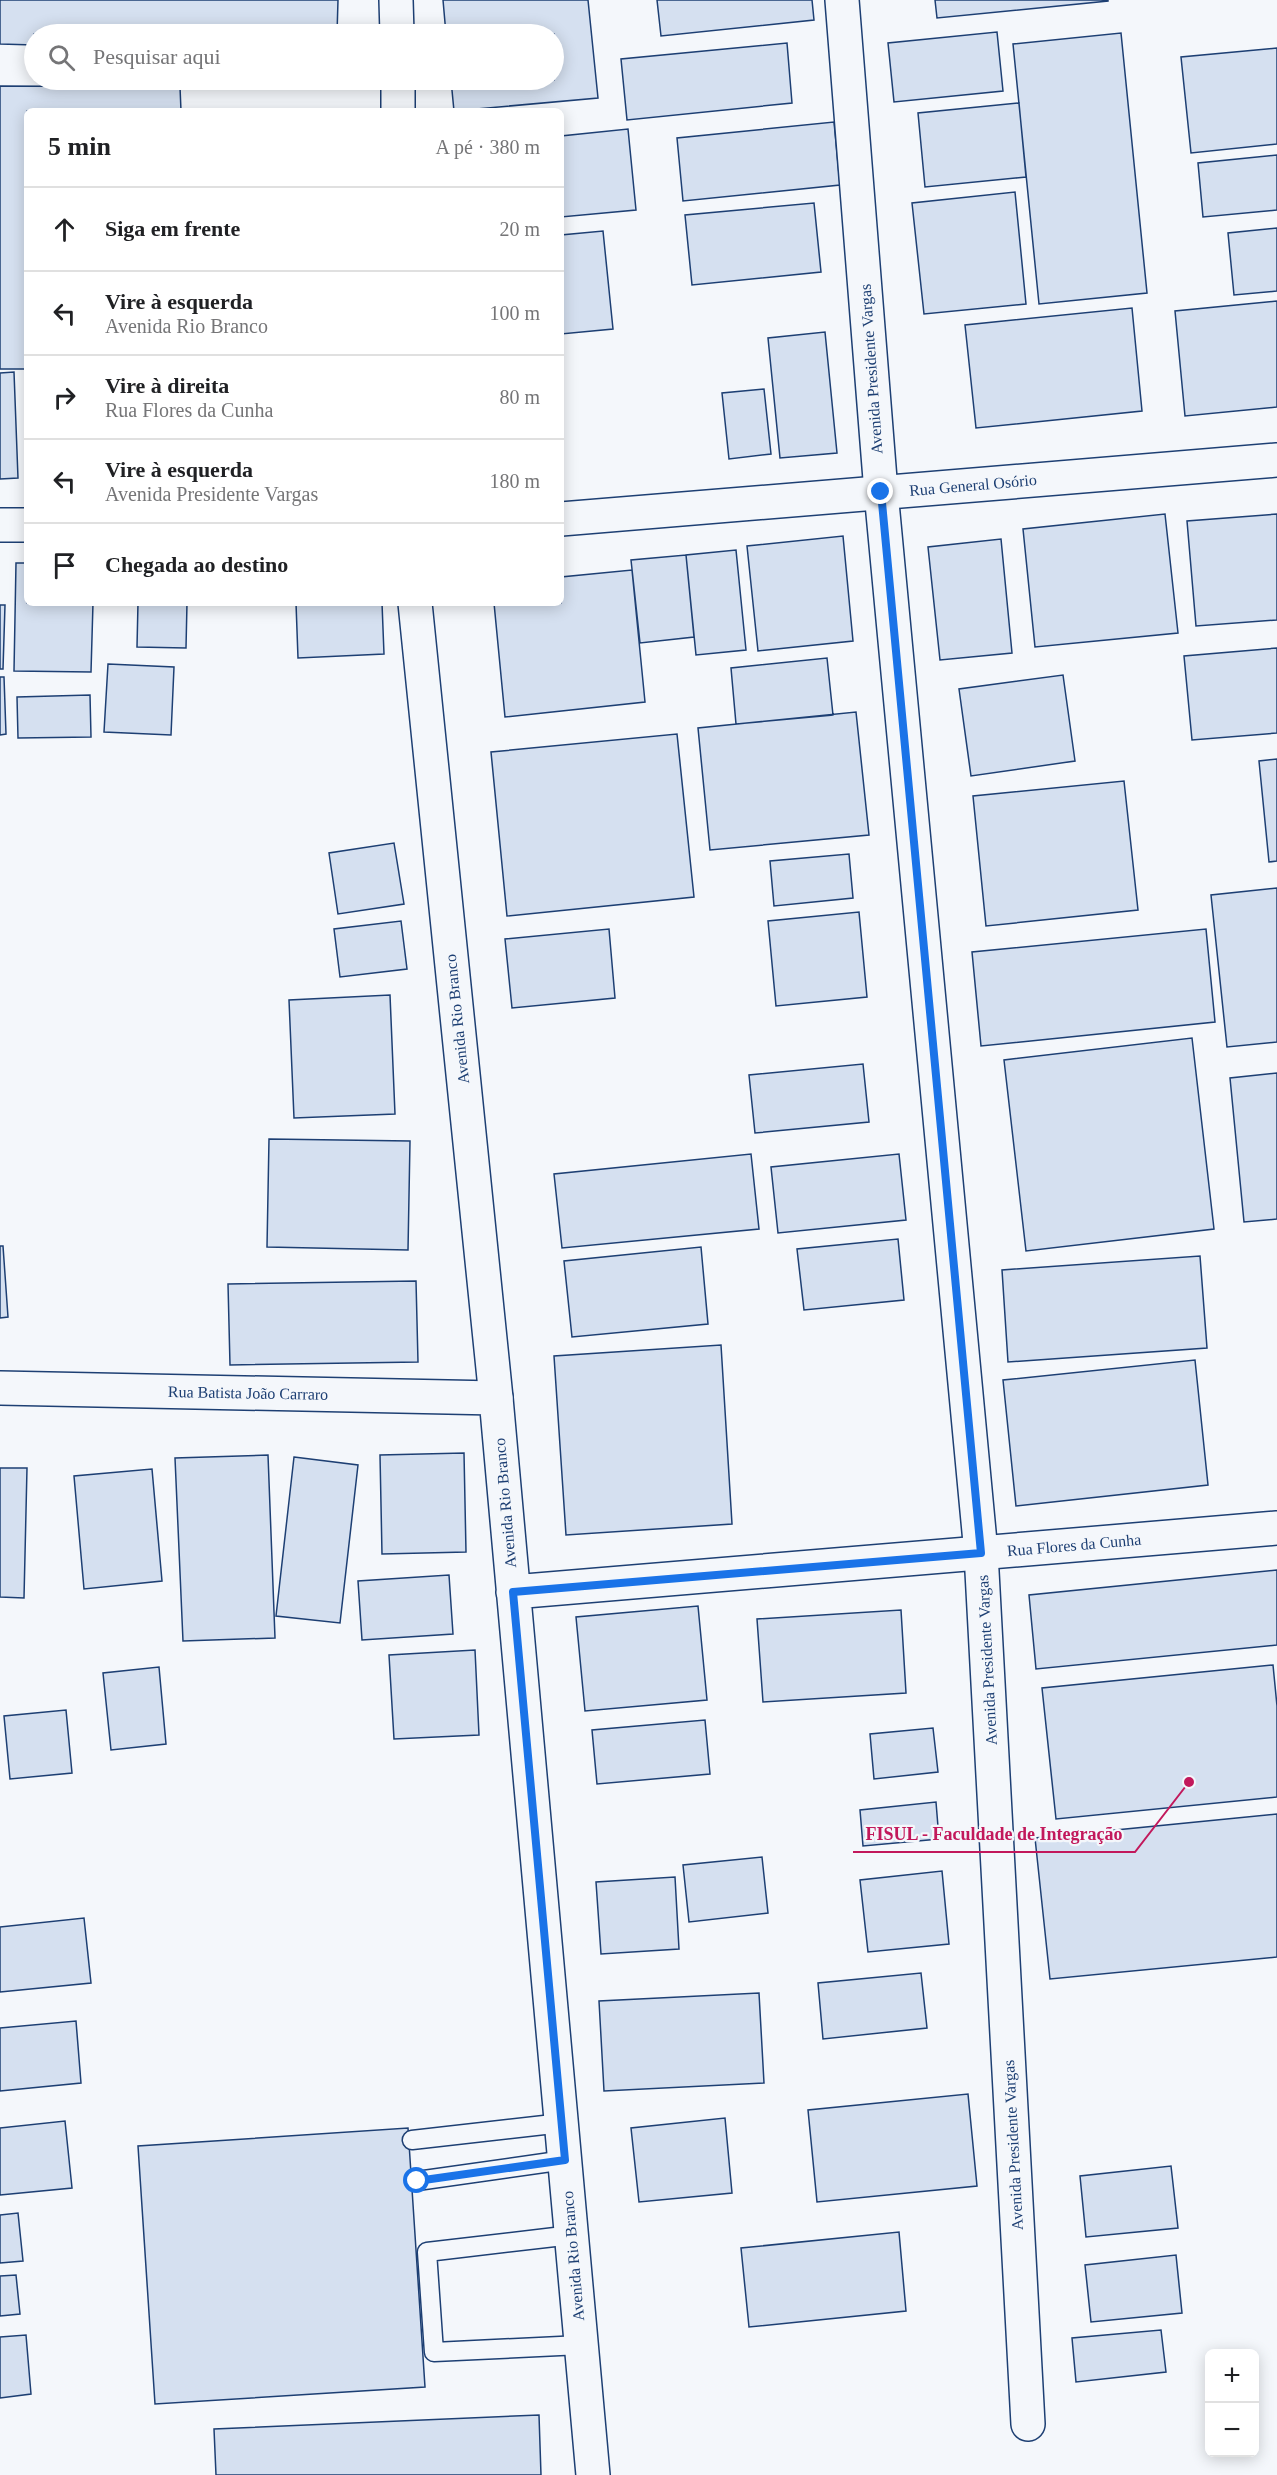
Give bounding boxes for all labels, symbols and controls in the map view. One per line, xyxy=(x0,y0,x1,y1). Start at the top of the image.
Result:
search box xyxy=(24,24,564,90)
icon: search xyxy=(45,41,78,74)
text: Pesquisar aqui xyxy=(93,44,221,69)
text: 5 min xyxy=(48,132,111,161)
text: A pé · 380 m xyxy=(436,136,540,158)
icon: ahead xyxy=(48,213,81,246)
text: Siga em frente xyxy=(105,216,240,241)
text: 20 m xyxy=(499,218,540,240)
street label: Avenida Presidente Vargas xyxy=(857,283,886,455)
text: Vire à esquerda xyxy=(105,289,253,314)
icon: left xyxy=(48,297,81,330)
text: 100 m xyxy=(489,302,540,324)
text: Avenida Rio Branco xyxy=(105,315,268,337)
text: Vire à direita xyxy=(105,373,229,398)
icon: right xyxy=(48,381,81,414)
text: 80 m xyxy=(499,386,540,408)
text: Rua Flores da Cunha xyxy=(105,399,273,421)
text: Vire à esquerda xyxy=(105,457,253,482)
icon: left xyxy=(48,465,81,498)
text: 180 m xyxy=(489,470,540,492)
street label: Rua General Osório xyxy=(909,471,1037,499)
route end xyxy=(867,478,893,504)
text: Avenida Presidente Vargas xyxy=(105,483,318,505)
icon: arrive xyxy=(48,549,81,582)
text: Chegada ao destino xyxy=(105,552,288,577)
street label: Avenida Rio Branco xyxy=(442,953,472,1085)
street label: Rua Batista João Carraro xyxy=(168,1383,328,1403)
street label: Avenida Rio Branco xyxy=(491,1437,519,1569)
street label: Rua Flores da Cunha xyxy=(1006,1531,1142,1559)
street label: Avenida Presidente Vargas xyxy=(974,1574,1001,1746)
callout: FISUL - Faculdade de Integração xyxy=(853,1816,1135,1852)
text: FISUL - Faculdade de Integração xyxy=(865,1824,1123,1844)
street label: Avenida Presidente Vargas xyxy=(1000,2059,1027,2231)
route start xyxy=(403,2167,429,2193)
street label: Avenida Rio Branco xyxy=(559,2190,587,2322)
map controls xyxy=(1205,2349,1259,2457)
button: + xyxy=(1205,2349,1259,2403)
button: − xyxy=(1205,2403,1259,2457)

